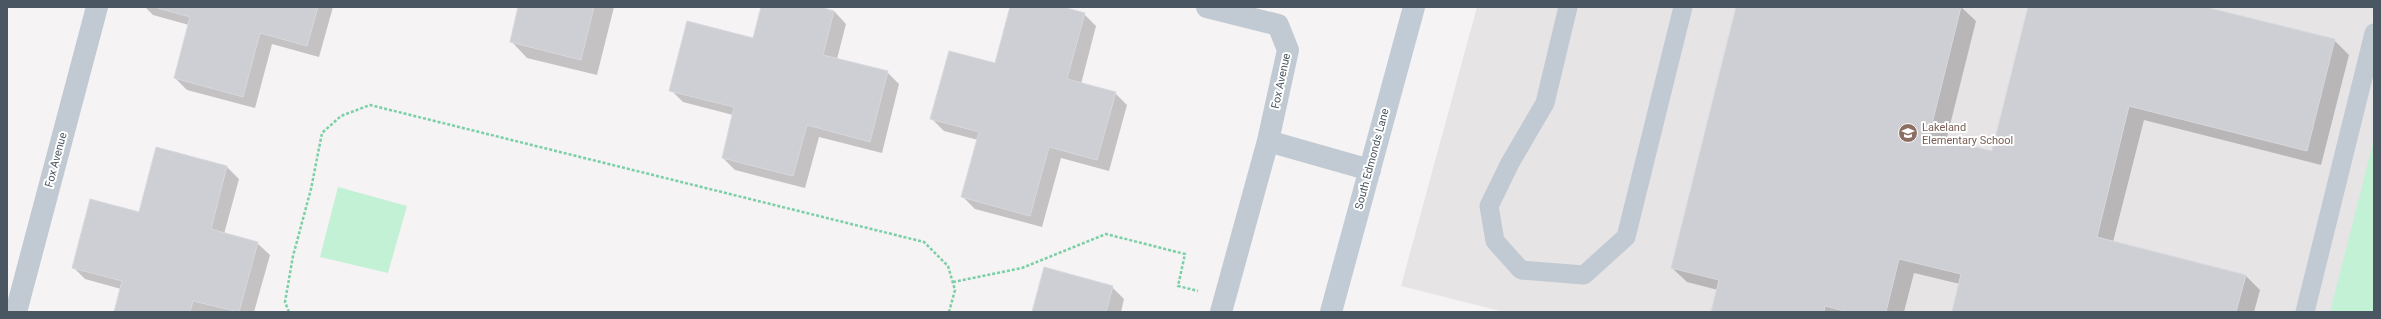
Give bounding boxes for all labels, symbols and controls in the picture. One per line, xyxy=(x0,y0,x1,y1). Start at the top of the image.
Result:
street label: Fox Avenue xyxy=(1269,52,1293,110)
street label: South Edmonds Lane xyxy=(1352,107,1392,211)
place label: Lakeland Elementary School xyxy=(1922,121,2013,147)
school or university icon: Lakeland Elementary School xyxy=(1897,122,1919,144)
street label: Fox Avenue xyxy=(42,131,70,189)

